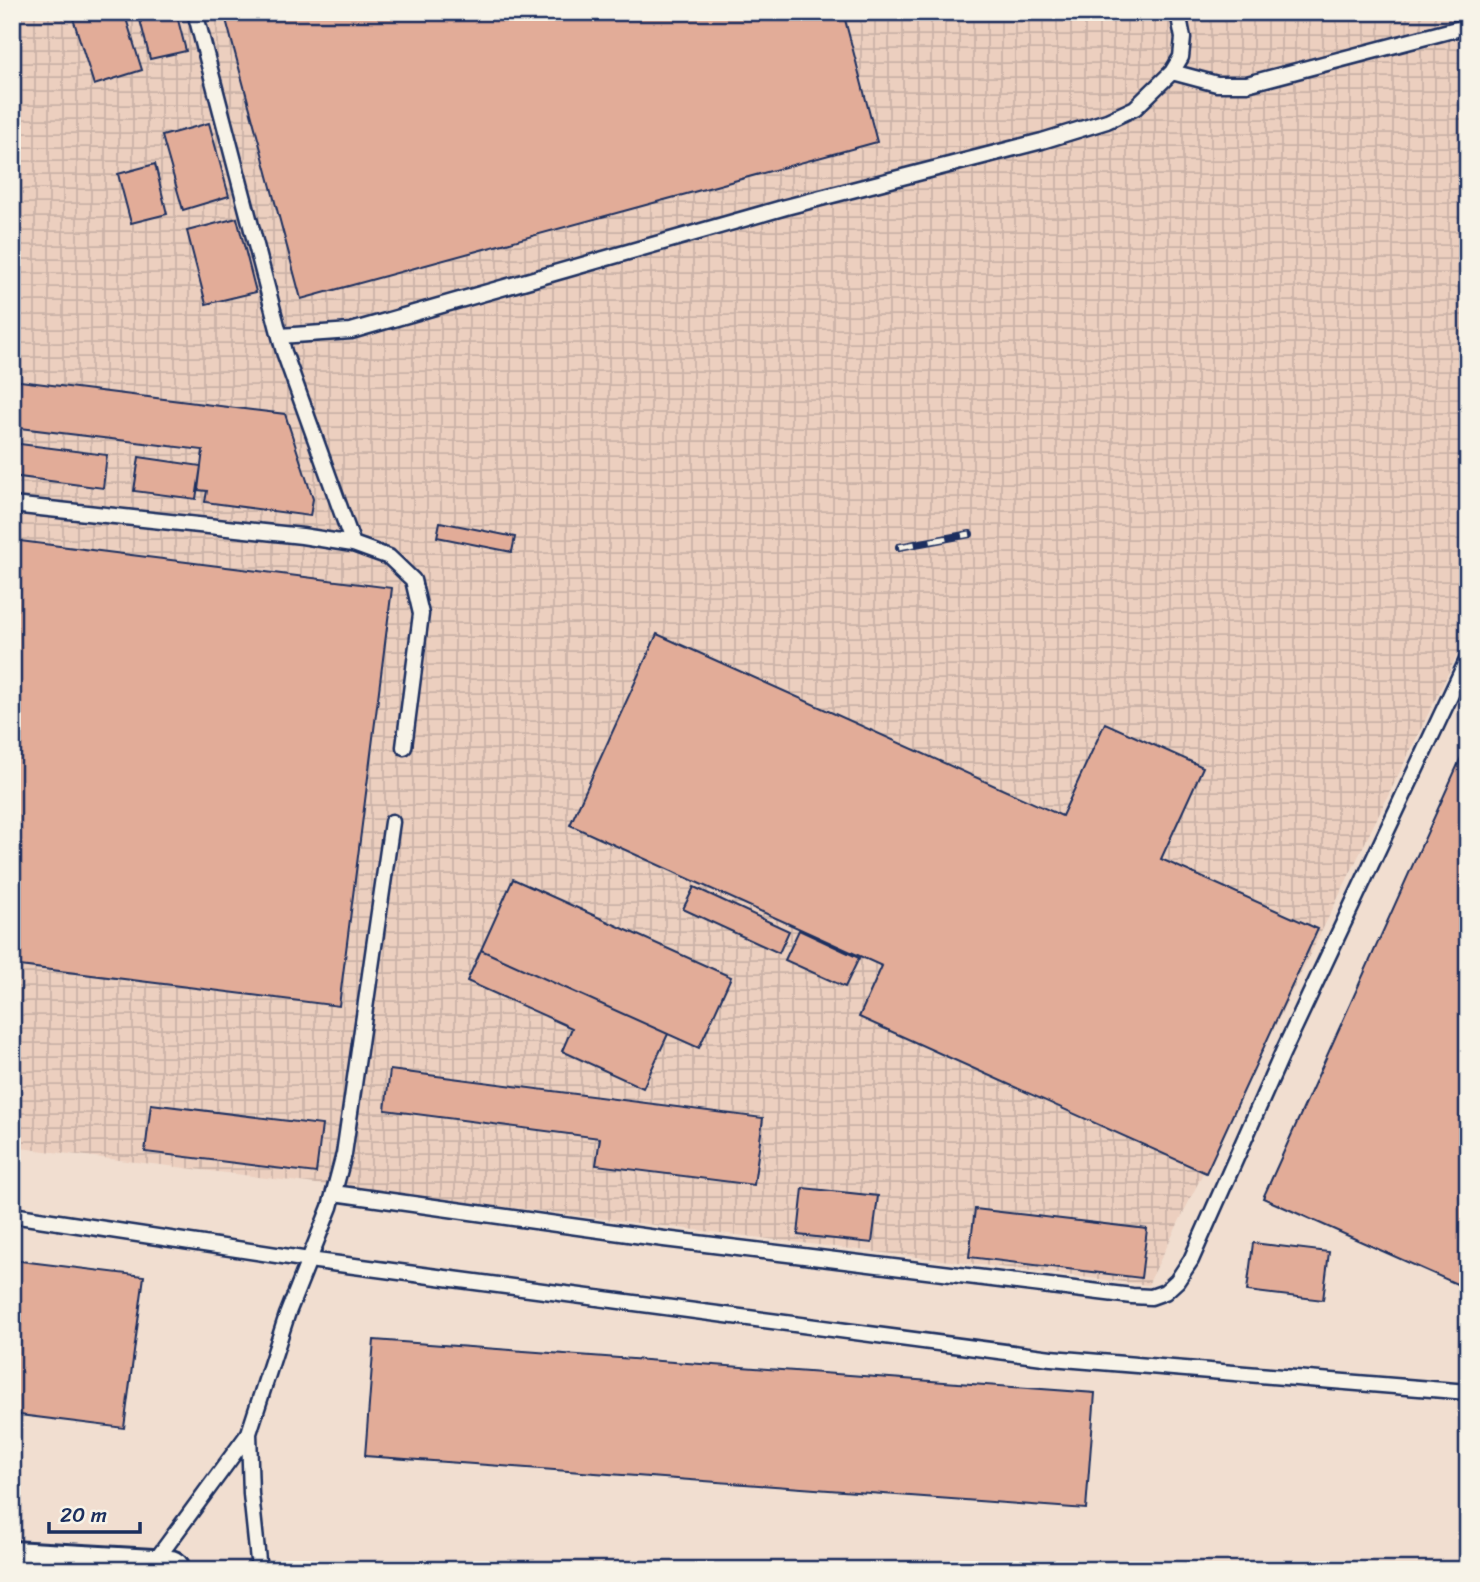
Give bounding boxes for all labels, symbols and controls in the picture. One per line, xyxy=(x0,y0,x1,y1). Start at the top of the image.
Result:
scale bar xyxy=(49,1491,140,1535)
text: 20 m xyxy=(60,1496,107,1534)

